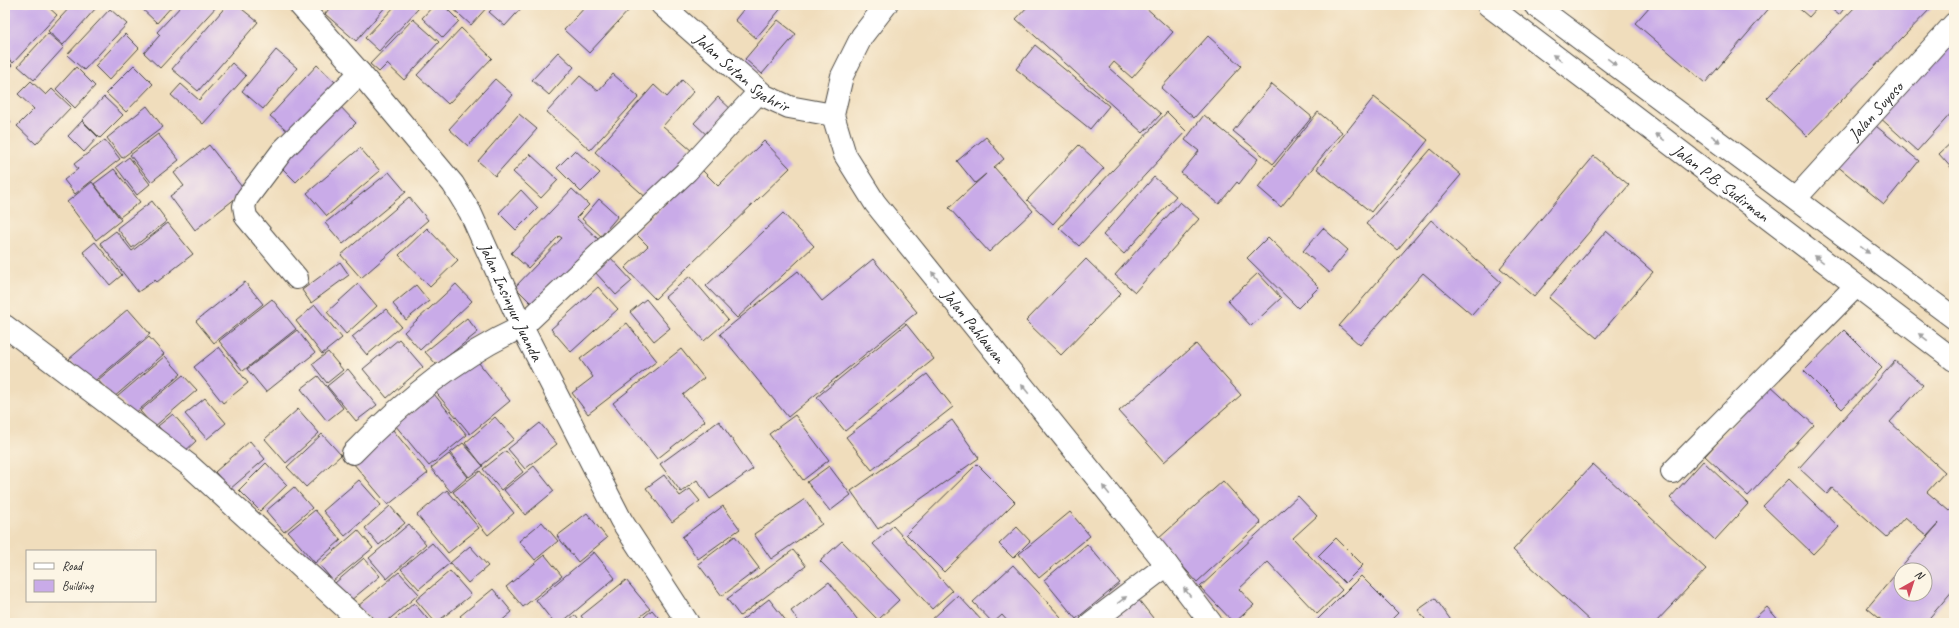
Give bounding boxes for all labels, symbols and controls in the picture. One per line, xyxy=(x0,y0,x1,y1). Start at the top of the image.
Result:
street label: Jalan Sutan Syahrir xyxy=(689,27,795,117)
one-way arrow xyxy=(1551,54,1562,62)
one-way arrow xyxy=(1606,57,1617,66)
street label: Jalan Suyoso xyxy=(1843,75,1909,145)
one-way arrow xyxy=(1655,133,1666,141)
one-way arrow xyxy=(1711,135,1722,143)
street label: Jalan P.B. Sudirman xyxy=(1668,138,1775,227)
street label: Jalan Insinyur Juanda xyxy=(474,239,549,366)
one-way arrow xyxy=(1860,246,1871,255)
one-way arrow xyxy=(1813,254,1824,263)
one-way arrow xyxy=(930,271,939,282)
street label: Jalan Pahlawan xyxy=(937,284,1011,368)
one-way arrow xyxy=(1917,333,1928,341)
one-way arrow xyxy=(1021,383,1029,394)
one-way arrow xyxy=(1102,485,1111,495)
legend xyxy=(26,550,156,602)
text: Road xyxy=(62,558,84,574)
north arrow xyxy=(1893,562,1933,602)
text: N xyxy=(1912,567,1928,583)
text: Building xyxy=(62,578,94,594)
one-way arrow xyxy=(1183,586,1191,597)
one-way arrow xyxy=(1116,595,1127,604)

